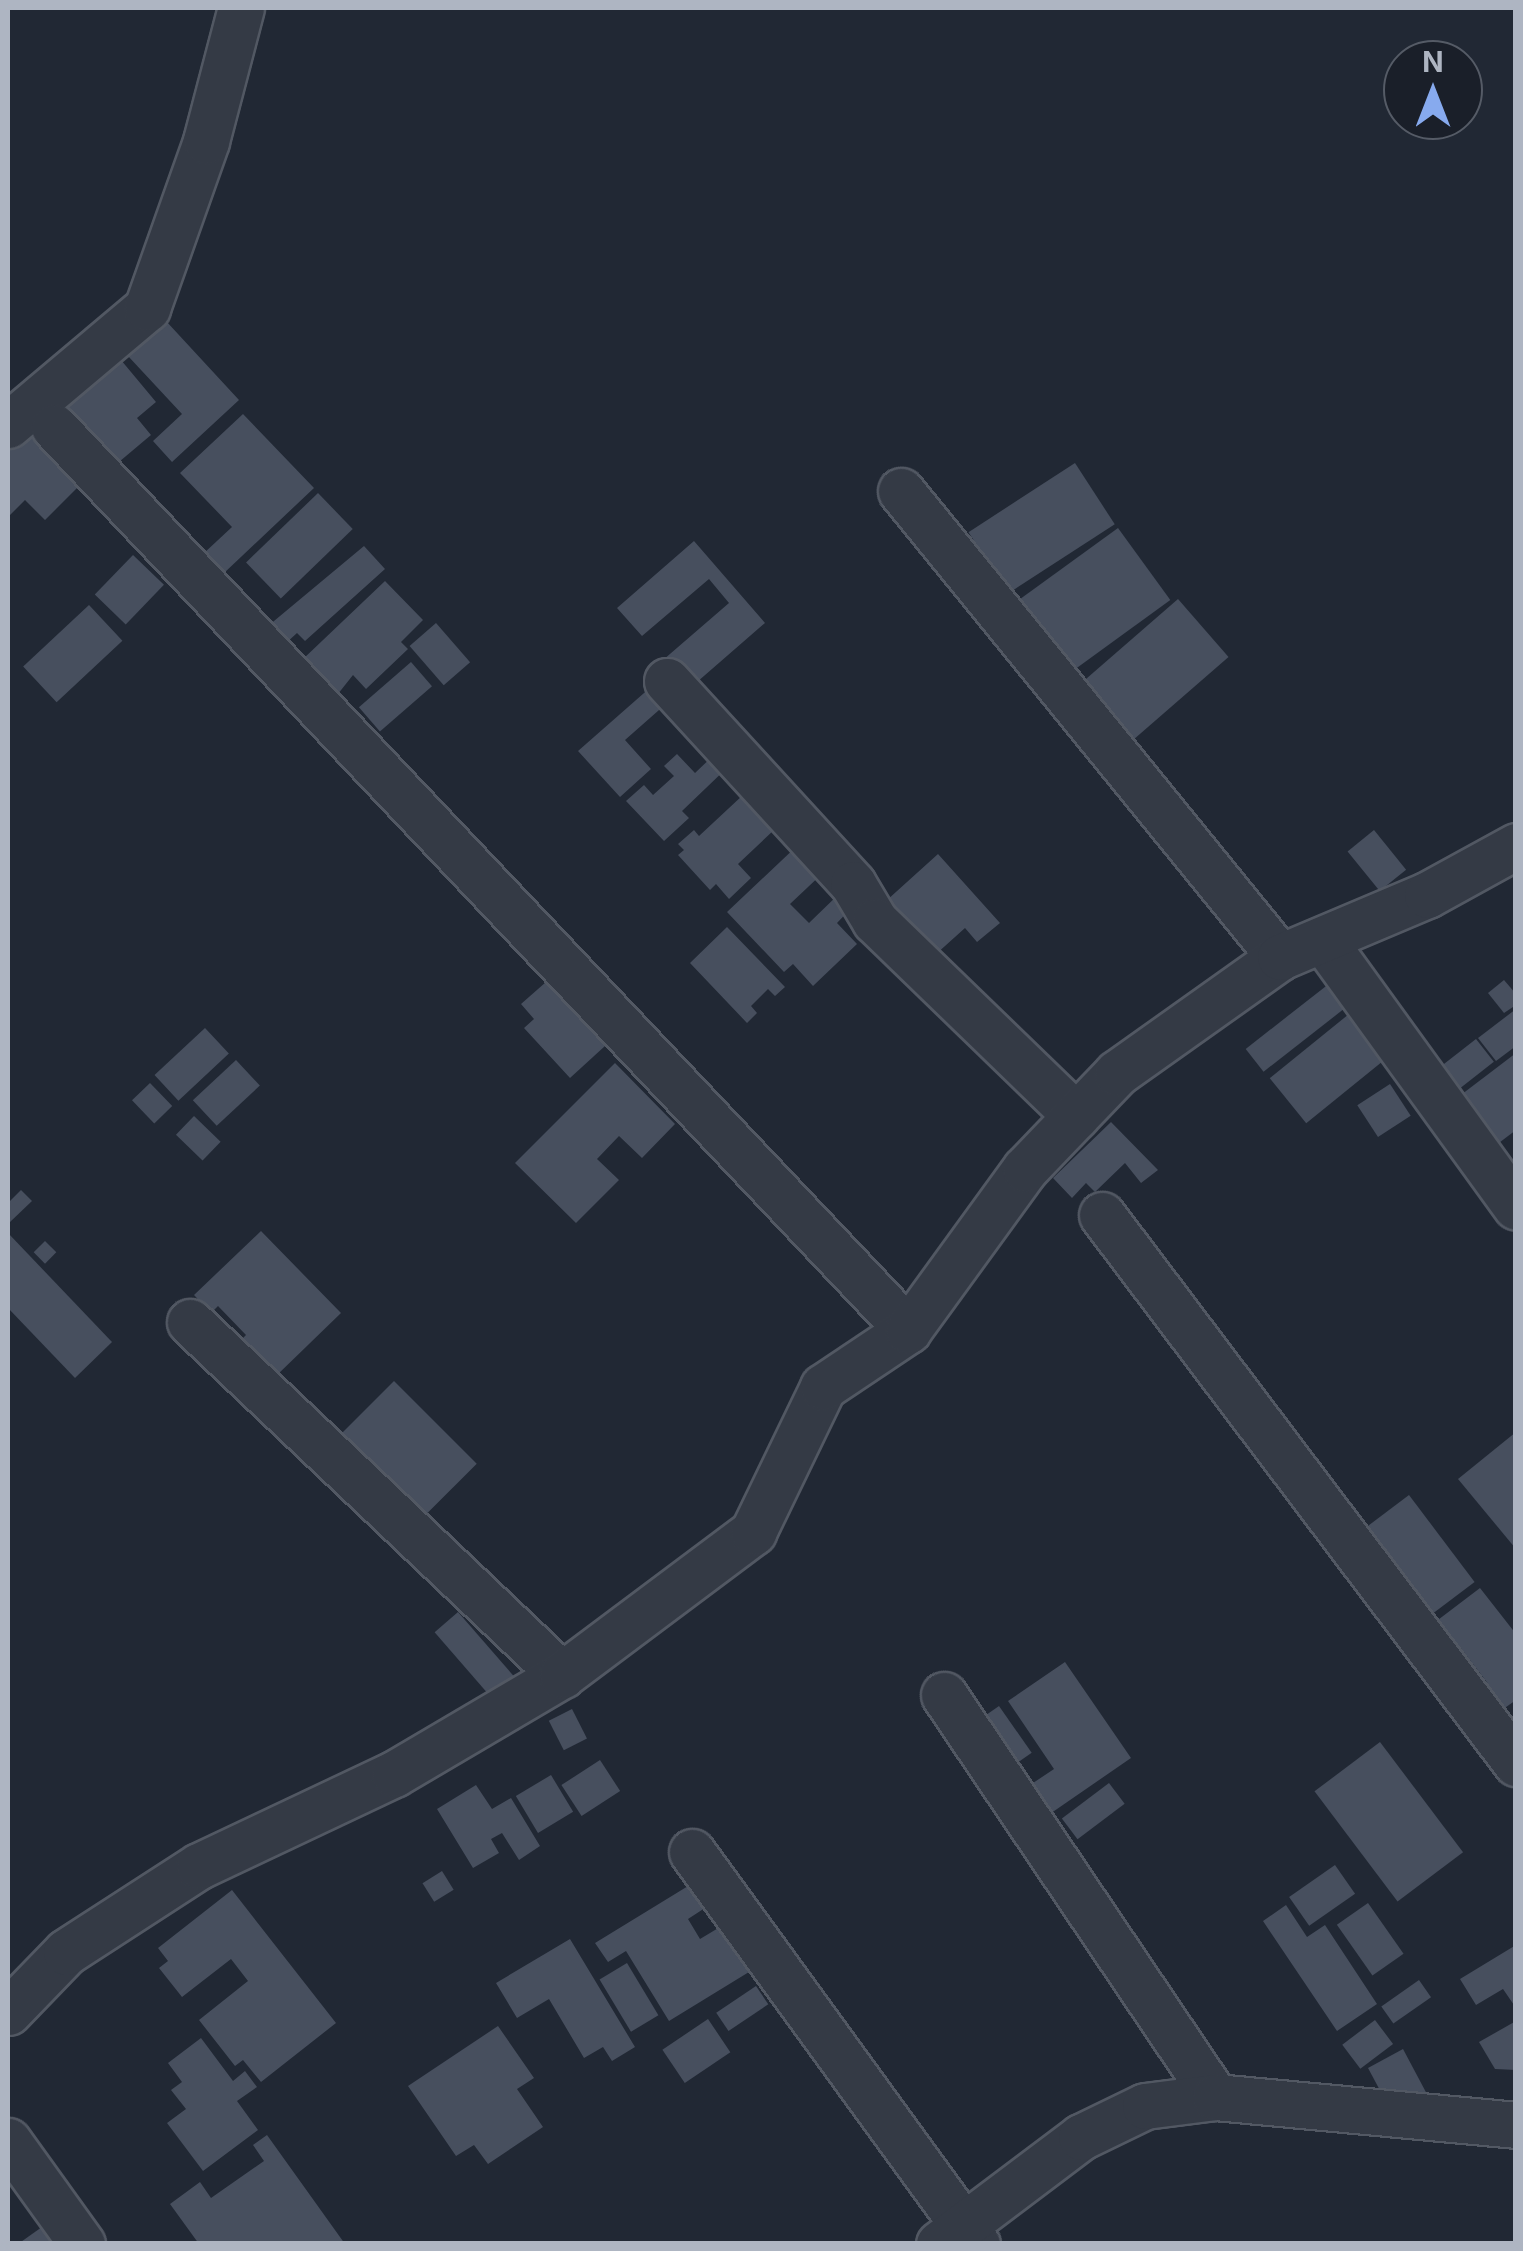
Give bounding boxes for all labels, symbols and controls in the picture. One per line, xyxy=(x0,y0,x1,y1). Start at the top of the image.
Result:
north arrow xyxy=(1383,40,1483,140)
text: N xyxy=(1422,45,1444,79)

